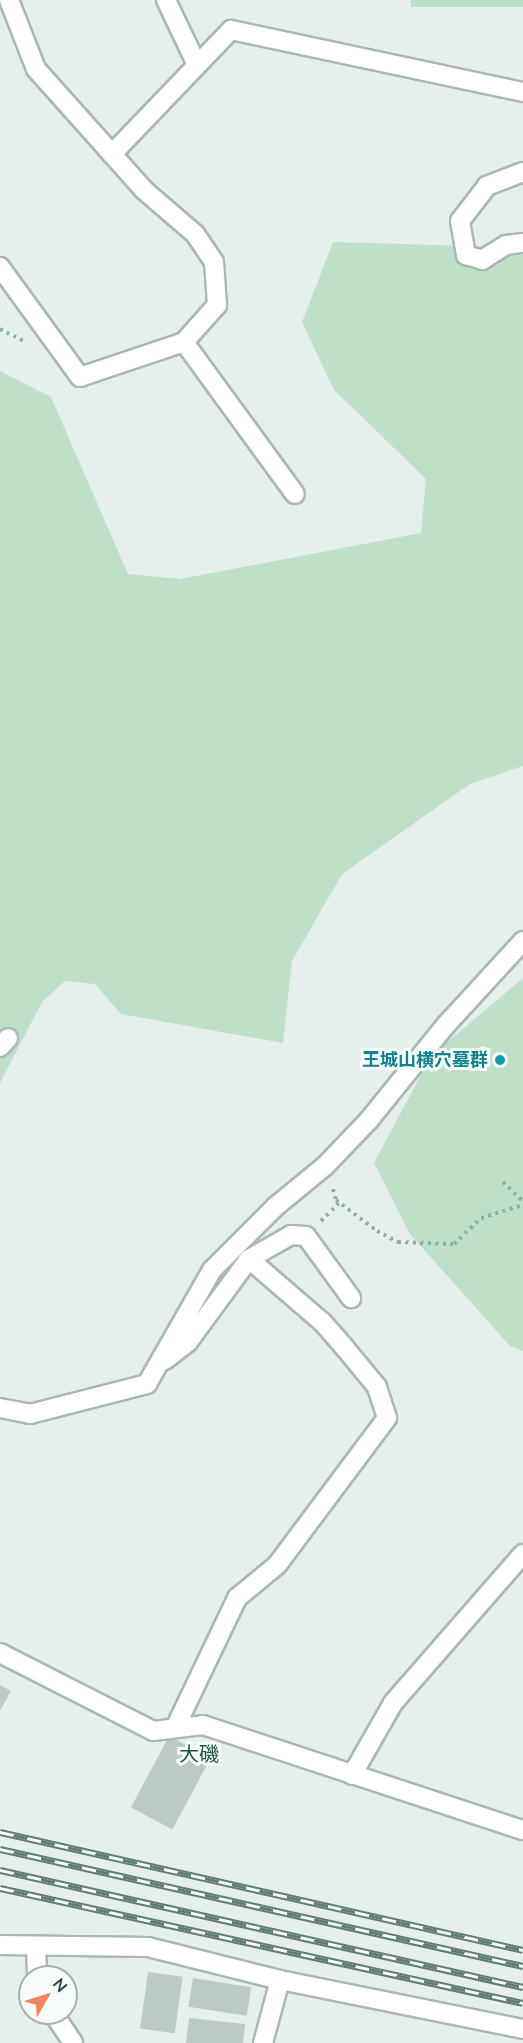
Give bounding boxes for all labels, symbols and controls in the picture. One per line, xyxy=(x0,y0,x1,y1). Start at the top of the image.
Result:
place label: 王城山横穴墓群 xyxy=(362,1049,488,1071)
marker: 王城山横穴墓群 xyxy=(493,1053,507,1067)
district label: 大磯 xyxy=(179,1741,219,1765)
north arrow xyxy=(18,1965,78,2025)
text: N xyxy=(49,1974,72,1996)

